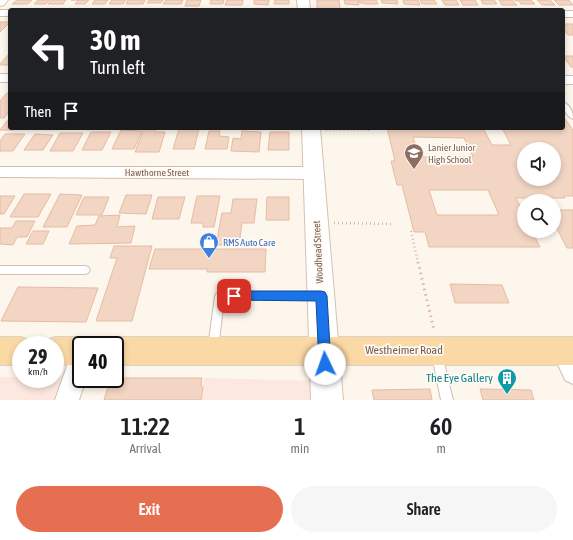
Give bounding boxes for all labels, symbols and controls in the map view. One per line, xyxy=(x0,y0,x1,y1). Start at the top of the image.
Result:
icon: left xyxy=(24,24,76,76)
text: 30 m xyxy=(90,24,140,56)
text: Turn left xyxy=(90,57,145,78)
icon: arrive xyxy=(60,100,82,122)
text: Then xyxy=(24,103,52,120)
school or university icon: Lanier Junior High School xyxy=(403,142,425,170)
place label: Lanier Junior High School xyxy=(428,142,476,165)
map controls xyxy=(517,142,561,238)
button: sound xyxy=(517,142,561,186)
street label: Hawthorne Street xyxy=(125,167,189,178)
button: search xyxy=(517,194,561,238)
street label: Woodhead Street xyxy=(311,220,325,284)
shop icon: RMS Auto Care xyxy=(198,231,220,259)
place label: RMS Auto Care xyxy=(223,237,276,248)
pin xyxy=(217,279,251,313)
icon: arrive xyxy=(223,285,245,307)
speed limit sign: 40 xyxy=(72,336,124,388)
position arrow xyxy=(304,343,346,385)
street label: Westheimer Road xyxy=(365,343,443,357)
text: 29 xyxy=(29,345,47,368)
text: km/h xyxy=(28,366,48,377)
building icon: The Eye Gallery xyxy=(496,367,518,395)
place label: The Eye Gallery xyxy=(426,371,493,385)
text: 11:22 xyxy=(121,413,170,440)
text: 1 xyxy=(294,413,306,440)
text: 60 xyxy=(430,413,452,440)
text: Arrival xyxy=(129,441,161,456)
text: min xyxy=(291,441,309,456)
text: m xyxy=(436,441,446,456)
button: Exit xyxy=(16,486,283,532)
button: Share xyxy=(291,486,557,532)

